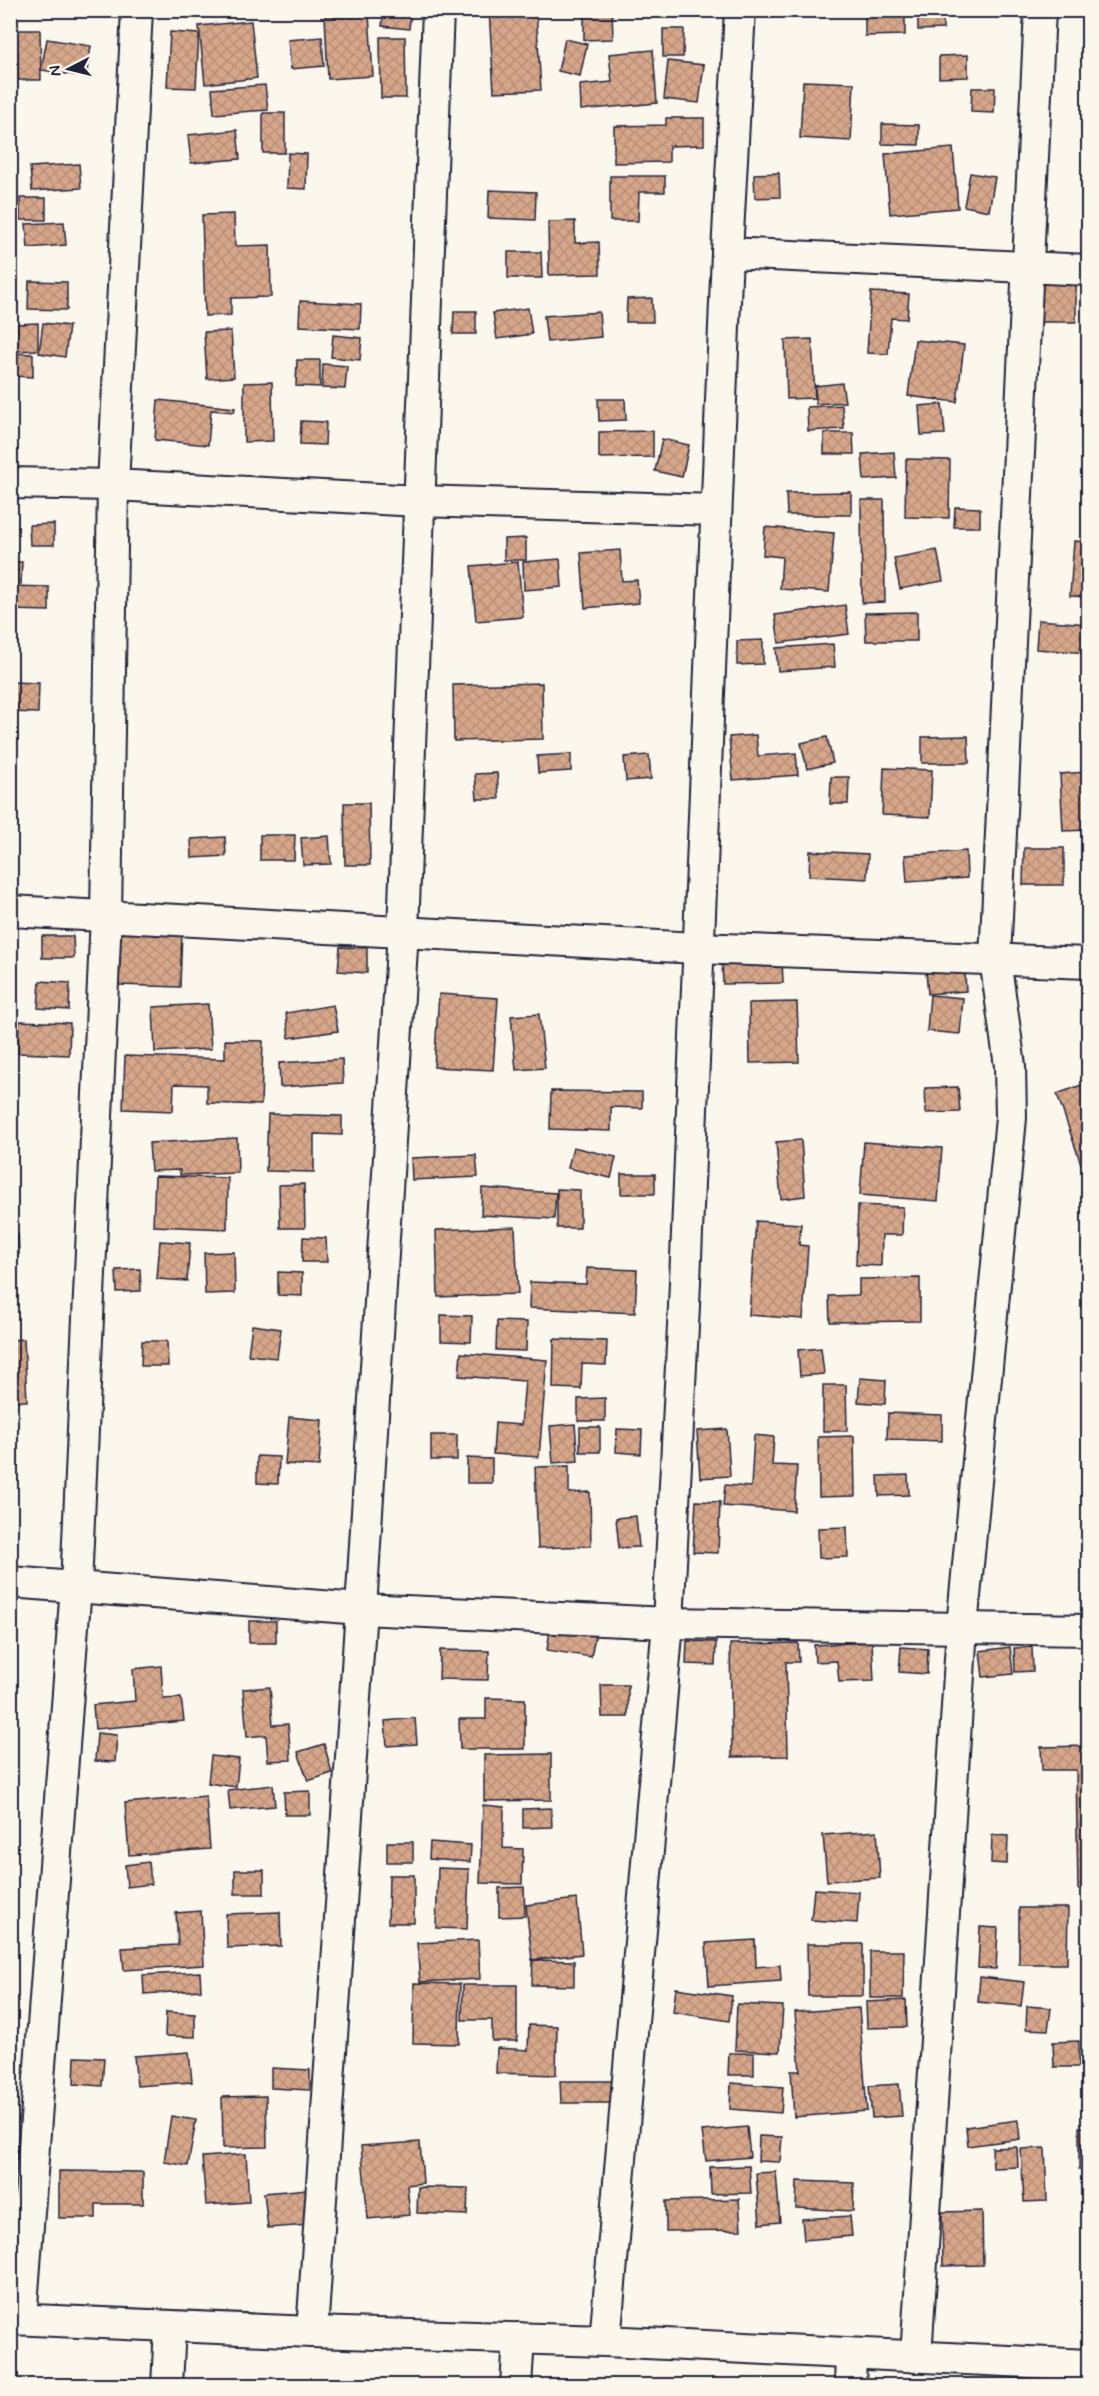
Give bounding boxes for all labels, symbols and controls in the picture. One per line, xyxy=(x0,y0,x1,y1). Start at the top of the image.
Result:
north arrow xyxy=(39,39,99,99)
text: N xyxy=(45,64,67,77)

